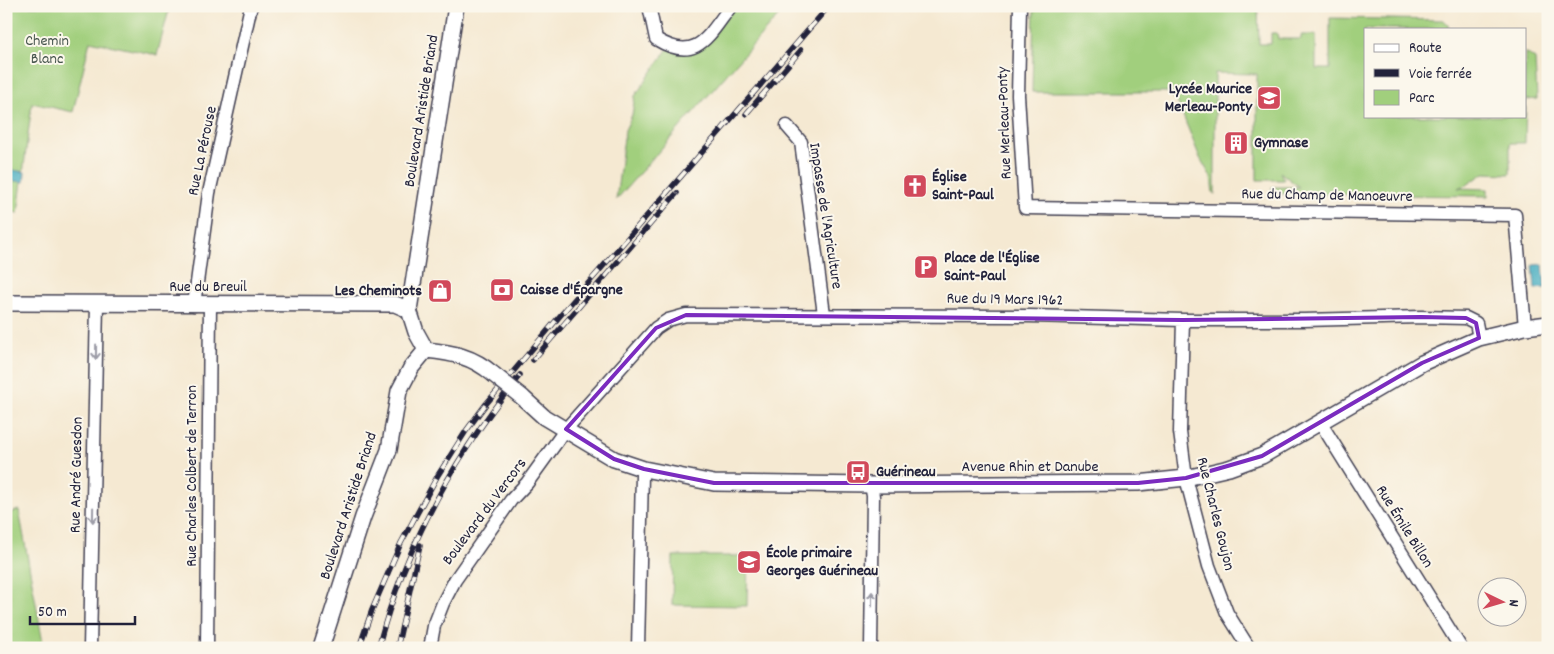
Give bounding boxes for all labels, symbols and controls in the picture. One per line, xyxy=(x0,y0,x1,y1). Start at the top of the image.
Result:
legend xyxy=(1364,28,1526,118)
park label: Chemin Blanc xyxy=(25,30,69,71)
street label: Boulevard Aristide Briand xyxy=(399,33,445,189)
text: Route xyxy=(1409,38,1442,60)
text: Voie ferrée xyxy=(1409,64,1472,86)
street label: Rue Merleau-Ponty xyxy=(992,66,1018,180)
place label: Lycée Maurice Merleau-Ponty xyxy=(1165,78,1254,119)
school or university icon: Lycée Maurice Merleau-Ponty xyxy=(1256,85,1282,111)
text: Parc xyxy=(1409,88,1434,110)
street label: Rue La Pérouse xyxy=(182,104,224,198)
building icon: Gymnase xyxy=(1223,130,1249,156)
place label: Gymnase xyxy=(1254,132,1308,155)
street label: Impasse de l'Agriculture xyxy=(802,141,848,291)
place label: Église Saint-Paul xyxy=(932,166,994,207)
church icon: Église Saint-Paul xyxy=(902,173,928,199)
street label: Rue du Champ de Manoeuvre xyxy=(1241,183,1413,209)
place label: Place de l'Église Saint-Paul xyxy=(944,247,1040,288)
parking icon: Place de l'Église Saint-Paul xyxy=(913,254,939,280)
street label: Rue du Breuil xyxy=(169,276,247,299)
bank icon: Caisse d'Épargne xyxy=(489,277,515,303)
shop icon: Les Cheminots xyxy=(427,278,453,304)
place label: Caisse d'Épargne xyxy=(520,279,623,302)
place label: Les Cheminots xyxy=(335,280,422,303)
street label: Rue du 19 Mars 1962 xyxy=(946,287,1064,313)
one-way arrow xyxy=(91,344,101,360)
street label: Rue Charles Colbert de Terron xyxy=(181,385,204,567)
street label: Rue André Guesdon xyxy=(64,417,90,533)
street label: Boulevard Aristide Briand xyxy=(314,429,384,583)
street label: Boulevard du Vercors xyxy=(437,453,533,570)
street label: Rue Charles Goujon xyxy=(1190,455,1240,573)
street label: Avenue Rhin et Danube xyxy=(961,456,1099,479)
bus stop icon: Guérineau xyxy=(845,459,871,485)
place label: Guérineau xyxy=(876,461,936,484)
street label: Rue Émile Billon xyxy=(1369,481,1439,573)
one-way arrow xyxy=(88,507,97,523)
place label: École primaire Georges Guérineau xyxy=(766,542,878,583)
school or university icon: École primaire Georges Guérineau xyxy=(736,549,762,575)
north arrow xyxy=(1476,576,1526,626)
one-way arrow xyxy=(867,591,877,608)
scale bar xyxy=(30,594,135,626)
text: N xyxy=(1503,599,1523,607)
text: 50 m xyxy=(38,602,67,624)

